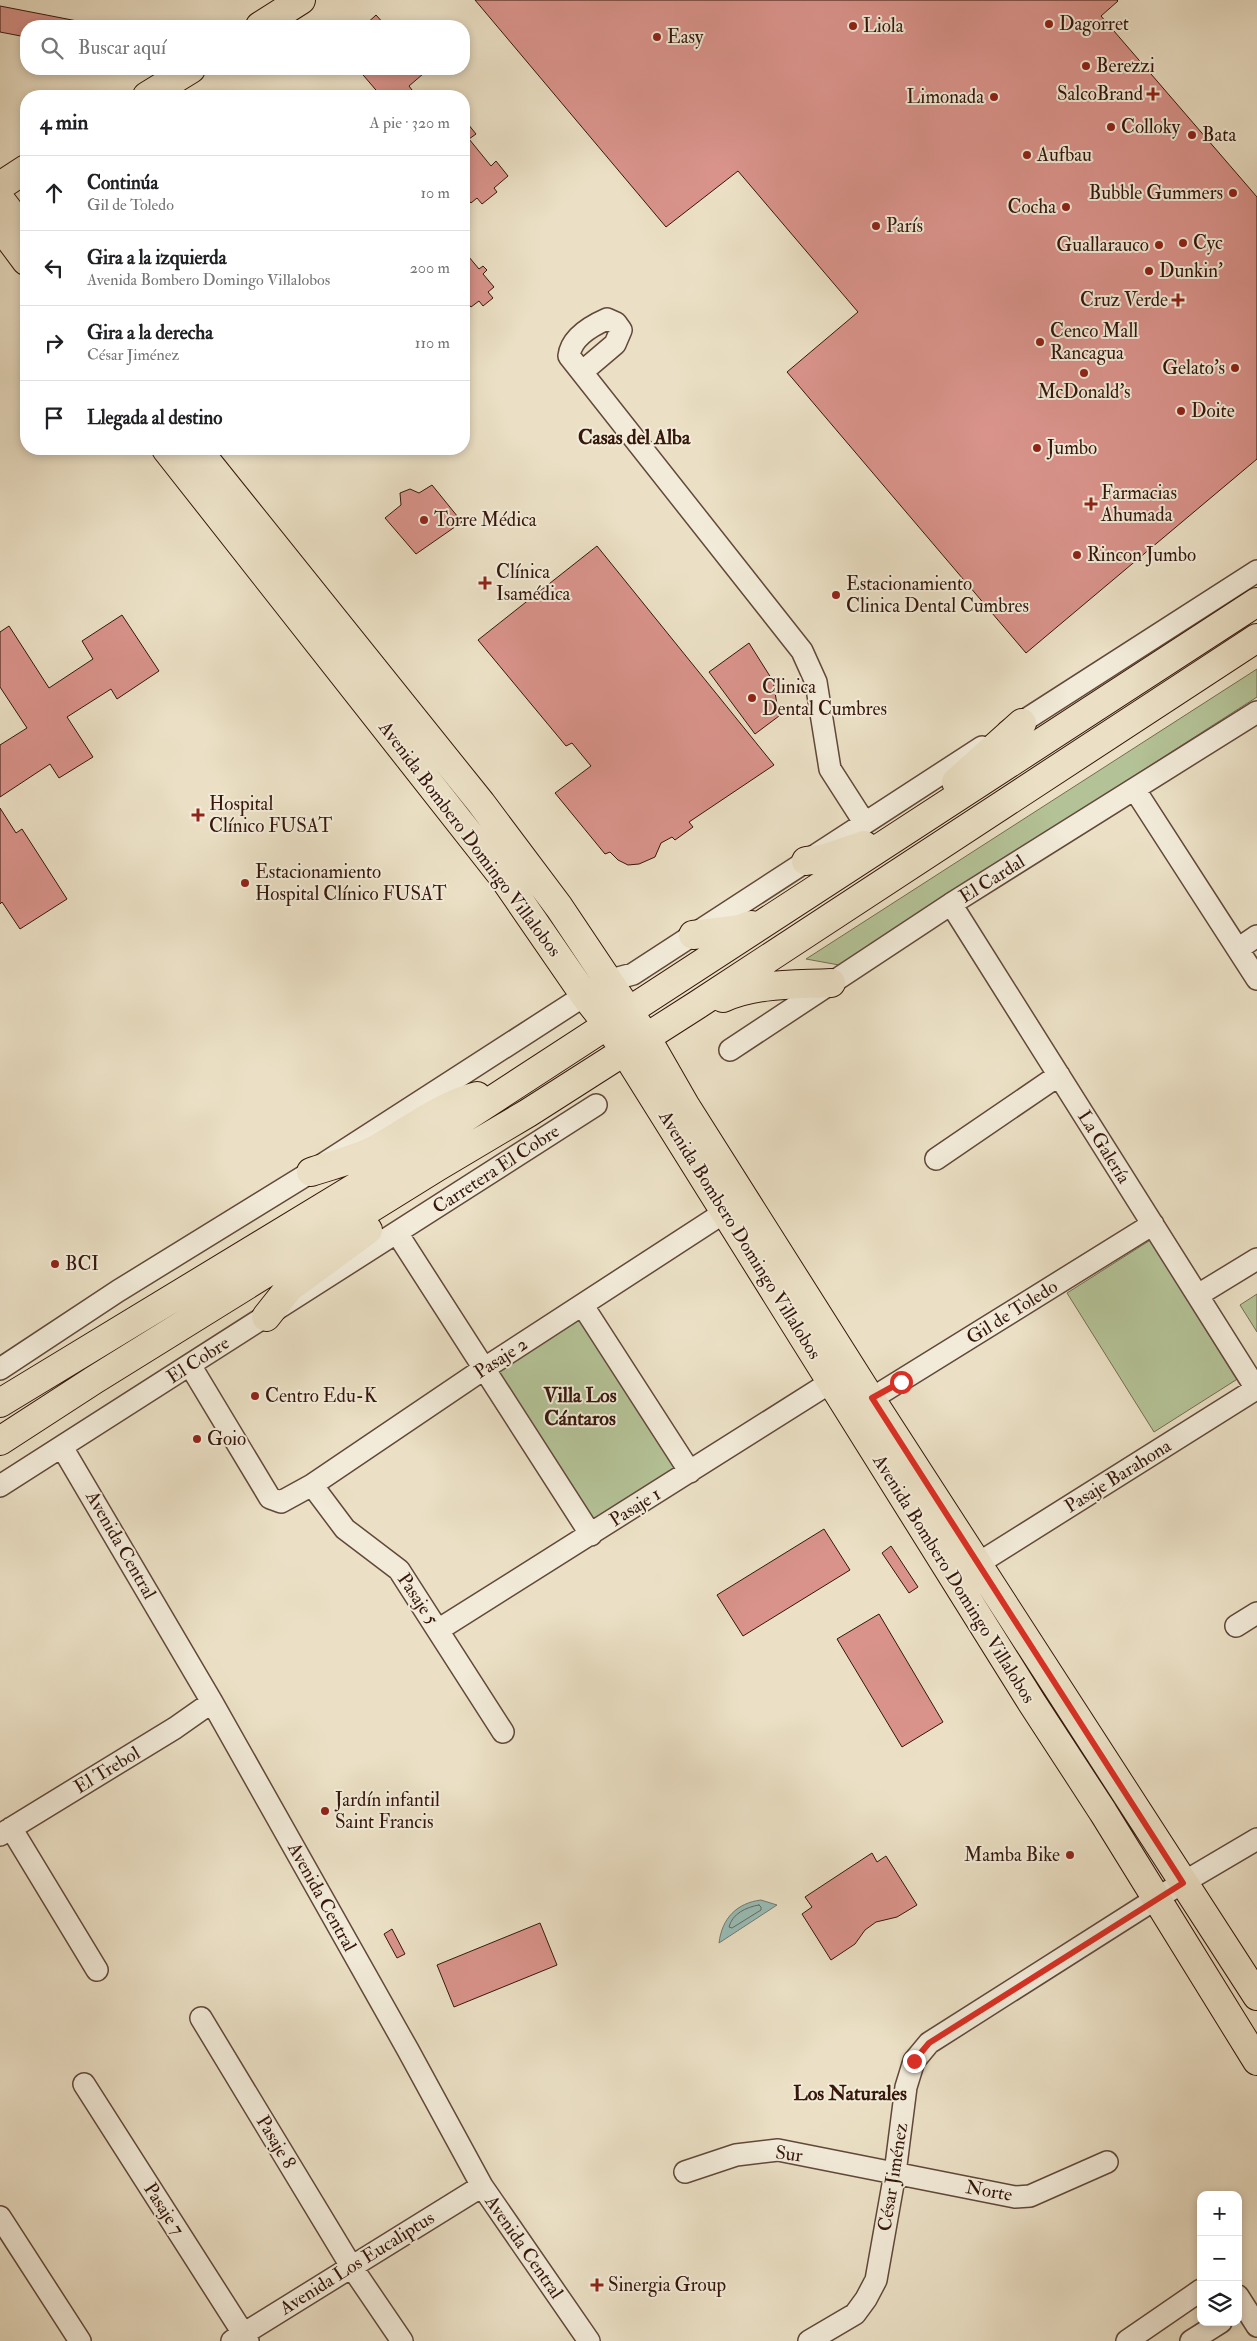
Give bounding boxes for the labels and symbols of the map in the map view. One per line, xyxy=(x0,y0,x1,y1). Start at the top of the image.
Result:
place label: Dagorret xyxy=(1059,12,1129,36)
place label: Liola xyxy=(863,14,904,38)
marker: Dagorret xyxy=(1043,18,1055,30)
marker: Liola xyxy=(847,20,859,32)
place label: Easy xyxy=(667,25,704,49)
marker: Easy xyxy=(651,31,663,43)
place label: Berezzi xyxy=(1096,54,1155,78)
marker: Berezzi xyxy=(1080,60,1092,72)
place label: SalcoBrand xyxy=(1057,82,1144,106)
place label: Limonada xyxy=(907,85,984,109)
marker: SalcoBrand xyxy=(1147,88,1159,100)
marker: Limonada xyxy=(988,91,1000,103)
place label: Colloky xyxy=(1121,115,1181,139)
marker: Colloky xyxy=(1105,121,1117,133)
place label: Bata xyxy=(1202,123,1236,147)
marker: Bata xyxy=(1186,129,1198,141)
place label: Aufbau xyxy=(1036,143,1092,167)
marker: Aufbau xyxy=(1021,149,1033,161)
place label: Bubble Gummers xyxy=(1089,181,1223,205)
marker: Bubble Gummers xyxy=(1227,187,1239,199)
place label: Cocha xyxy=(1007,195,1056,219)
marker: Cocha xyxy=(1060,201,1072,213)
place label: París xyxy=(886,214,923,238)
marker: París xyxy=(870,220,882,232)
place label: Cyc xyxy=(1193,231,1223,255)
place label: Guallarauco xyxy=(1056,233,1149,257)
marker: Cyc xyxy=(1177,237,1189,249)
marker: Guallarauco xyxy=(1153,239,1165,251)
place label: Dunkin' xyxy=(1159,259,1223,283)
marker: Dunkin' xyxy=(1143,265,1155,277)
place label: Cruz Verde xyxy=(1080,288,1168,312)
marker: Cruz Verde xyxy=(1172,294,1184,306)
place label: Cenco Mall Rancagua xyxy=(1050,319,1138,365)
marker: Cenco Mall Rancagua xyxy=(1034,336,1046,348)
place label: Gelato's xyxy=(1162,356,1225,380)
marker: Gelato's xyxy=(1229,362,1241,374)
marker: McDonald's xyxy=(1078,367,1090,379)
place label: McDonald's xyxy=(1037,380,1131,404)
place label: Doite xyxy=(1191,399,1235,423)
marker: Doite xyxy=(1175,405,1187,417)
district label: Casas del Alba xyxy=(578,425,691,450)
place label: Jumbo xyxy=(1046,436,1097,460)
marker: Jumbo xyxy=(1031,442,1043,454)
place label: Farmacias Ahumada xyxy=(1100,481,1177,527)
marker: Farmacias Ahumada xyxy=(1085,498,1097,510)
place label: Torre Médica xyxy=(434,508,537,532)
marker: Torre Médica xyxy=(418,514,430,526)
place label: Rincon Jumbo xyxy=(1087,543,1196,567)
marker: Rincon Jumbo xyxy=(1071,549,1083,561)
place label: Clínica Isamédica xyxy=(496,560,571,606)
place label: Estacionamiento Clinica Dental Cumbres xyxy=(846,572,1029,618)
marker: Clínica Isamédica xyxy=(478,576,492,590)
marker: Estacionamiento Clinica Dental Cumbres xyxy=(830,589,842,601)
place label: Clinica Dental Cumbres xyxy=(762,675,887,721)
marker: Clinica Dental Cumbres xyxy=(746,692,758,704)
street label: Avenida Bombero Domingo Villalobos xyxy=(373,716,566,962)
place label: Hospital Clínico FUSAT xyxy=(209,792,332,838)
marker: Hospital Clínico FUSAT xyxy=(191,808,205,822)
street label: El Cardal xyxy=(955,849,1030,909)
place label: Estacionamiento Hospital Clínico FUSAT xyxy=(255,860,447,907)
marker: Estacionamiento Hospital Clínico FUSAT xyxy=(239,877,251,889)
street label: Avenida Bombero Domingo Villalobos xyxy=(653,1105,827,1364)
street label: La Galería xyxy=(1072,1106,1136,1188)
street label: Carretera El Cobre xyxy=(428,1119,564,1219)
place label: BCI xyxy=(65,1252,99,1276)
marker: BCI xyxy=(49,1258,61,1270)
street label: Gil de Toledo xyxy=(962,1274,1062,1350)
street label: El Cobre xyxy=(162,1331,234,1389)
street label: Pasaje 2 xyxy=(470,1332,532,1384)
route start xyxy=(890,1371,913,1394)
district label: Villa Los Cántaros xyxy=(542,1383,617,1431)
place label: Centro Edu-K xyxy=(265,1384,378,1408)
marker: Centro Edu-K xyxy=(249,1390,261,1402)
place label: Goio xyxy=(207,1427,246,1451)
marker: Goio xyxy=(191,1433,203,1445)
street label: Pasaje Barahona xyxy=(1060,1434,1176,1518)
street label: Avenida Bombero Domingo Villalobos xyxy=(867,1449,1041,1708)
street label: Pasaje 1 xyxy=(605,1482,665,1532)
street label: Avenida Central xyxy=(80,1486,162,1603)
street label: Pasaje 5 xyxy=(392,1568,444,1630)
street label: El Trebol xyxy=(70,1741,144,1799)
place label: Jardín infantil Saint Francis xyxy=(334,1788,440,1834)
marker: Jardín infantil Saint Francis xyxy=(319,1805,331,1817)
street label: Avenida Central xyxy=(282,1837,362,1956)
place label: Mamba Bike xyxy=(964,1843,1060,1867)
marker: Mamba Bike xyxy=(1064,1849,1076,1861)
route end xyxy=(903,2050,926,2073)
district label: Los Naturales xyxy=(793,2081,907,2106)
street label: Pasaje 8 xyxy=(251,2111,301,2173)
street label: César Jiménez xyxy=(873,2121,913,2233)
street label: Sur xyxy=(774,2140,804,2168)
street label: Norte xyxy=(964,2175,1014,2207)
street label: Pasaje 7 xyxy=(138,2178,190,2240)
street label: Avenida Central xyxy=(479,2190,569,2304)
street label: Avenida Los Eucaliptus xyxy=(274,2206,439,2322)
place label: Sinergia Group xyxy=(608,2273,726,2298)
marker: Sinergia Group xyxy=(590,2278,604,2292)

